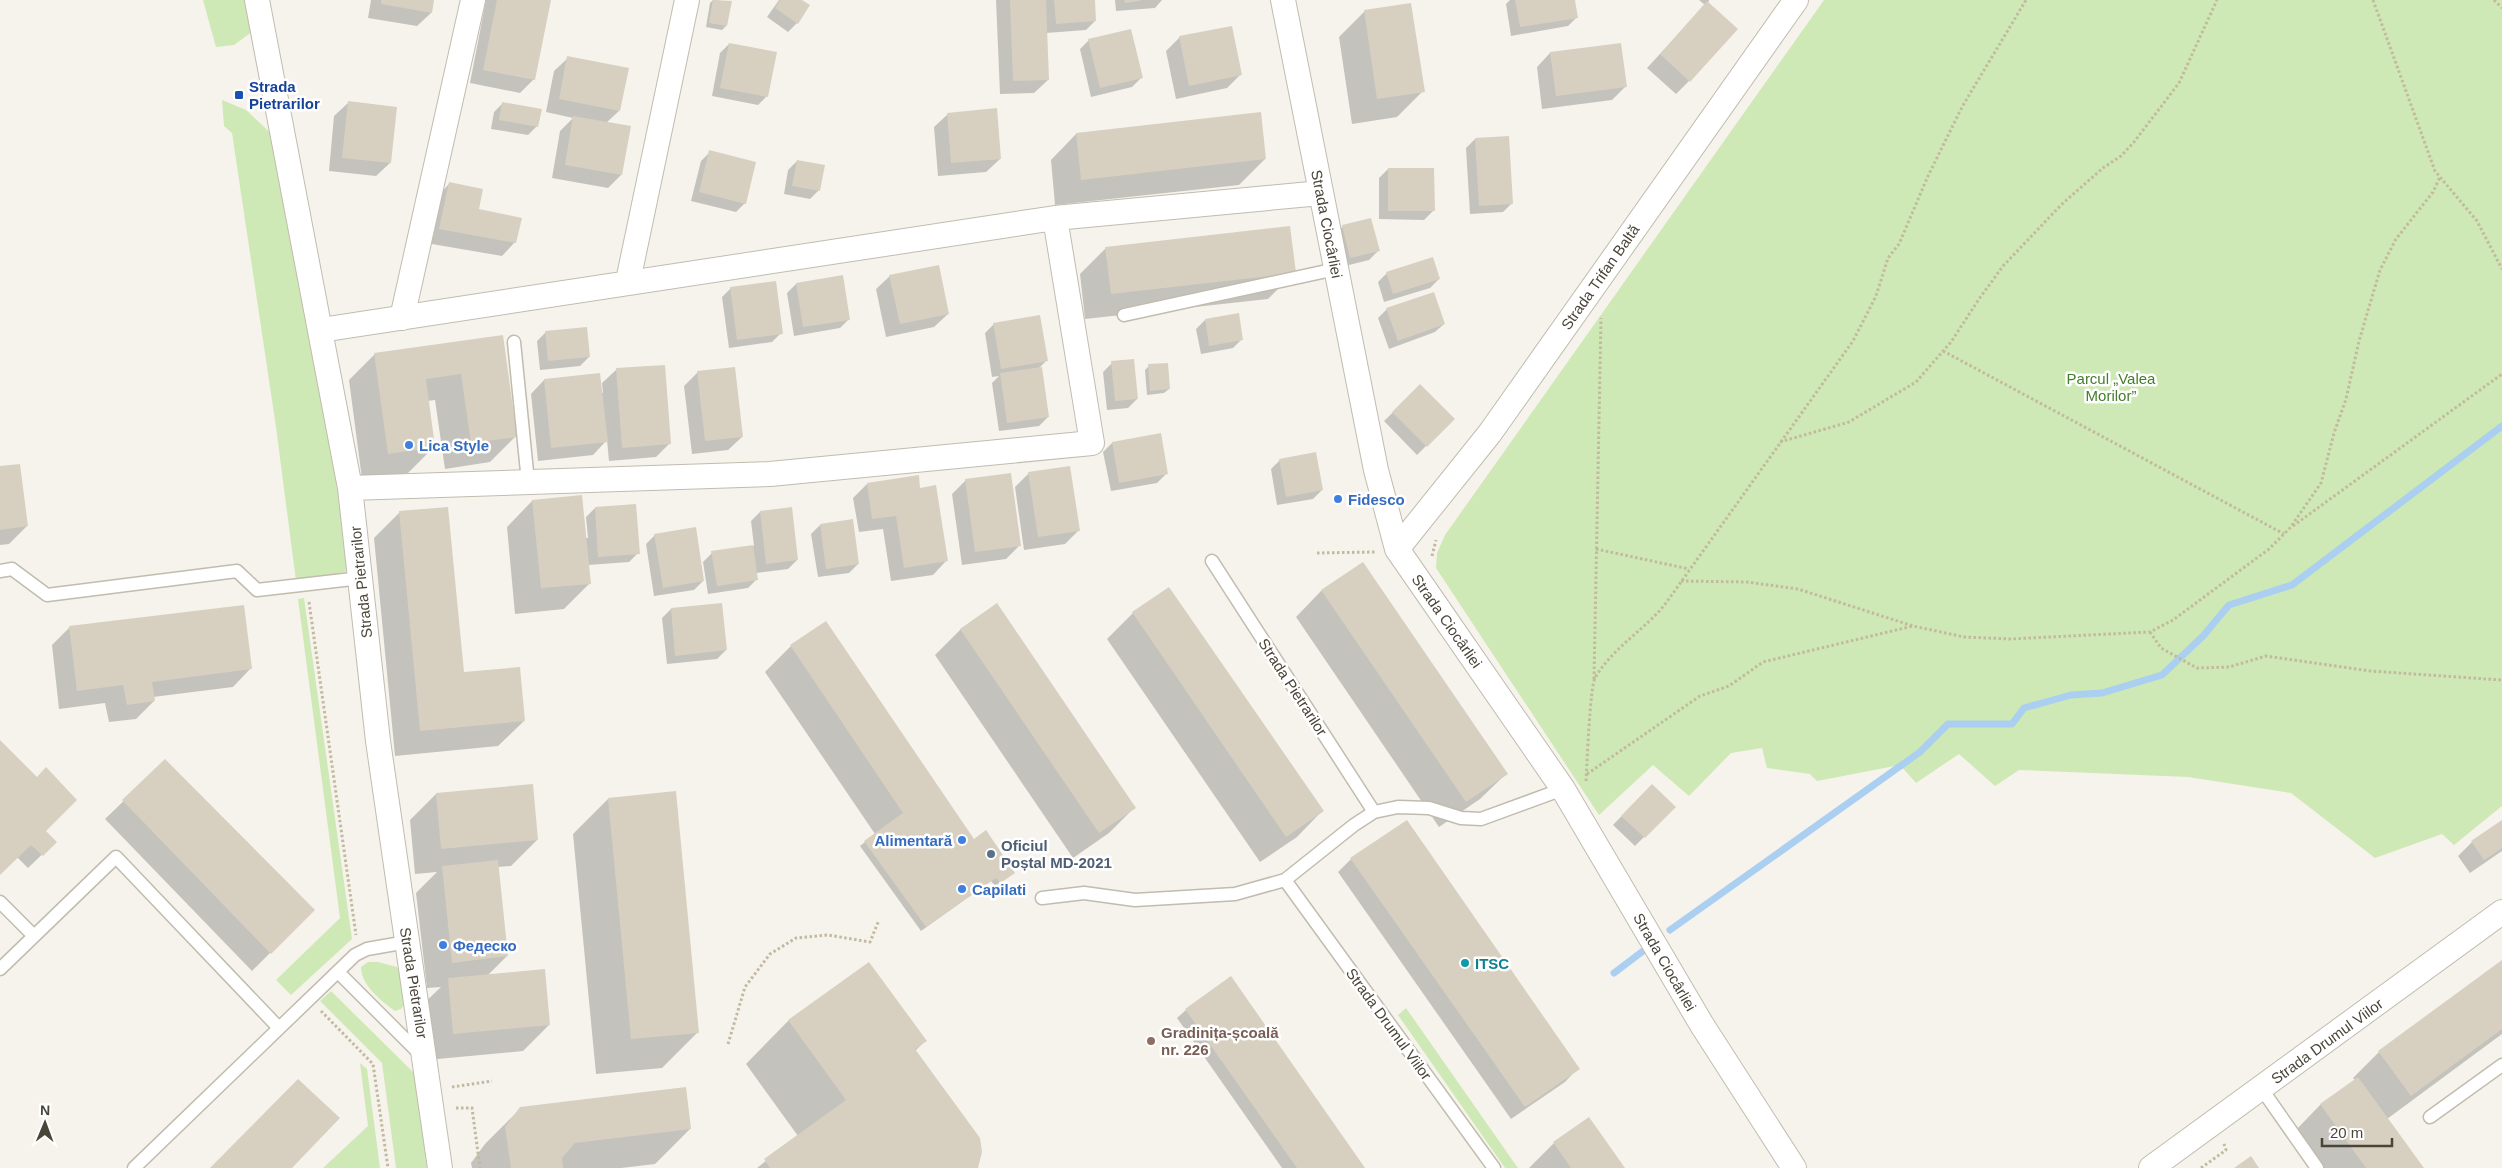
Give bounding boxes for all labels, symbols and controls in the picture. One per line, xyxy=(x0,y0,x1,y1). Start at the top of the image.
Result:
place label: Strada Pietrarilor xyxy=(249,78,320,112)
marker: Strada Pietrarilor xyxy=(233,89,245,101)
street label: Strada Ciocârliei xyxy=(1308,168,1346,280)
street label: Strada Trifan Baltă xyxy=(1557,221,1643,333)
park label: Parcul „Valea Morilor” xyxy=(2067,370,2156,404)
place label: Lica Style xyxy=(419,437,489,454)
marker: Lica Style xyxy=(403,439,415,451)
place label: Fidesco xyxy=(1348,491,1405,508)
marker: Fidesco xyxy=(1332,493,1344,505)
street label: Strada Pietrarilor xyxy=(347,525,375,639)
street label: Strada Ciocârliei xyxy=(1408,571,1486,671)
street label: Strada Pietrarilor xyxy=(1255,635,1331,739)
place label: Alimentară xyxy=(874,832,953,849)
marker: Alimentară xyxy=(956,834,968,846)
place label: Oficiul Poștal MD-2021 xyxy=(1001,837,1112,871)
marker: Oficiul Poștal MD-2021 xyxy=(985,848,997,860)
place label: Capilati xyxy=(972,881,1026,898)
marker: Capilati xyxy=(956,883,968,895)
street label: Strada Ciocârliei xyxy=(1630,910,1700,1014)
street label: Strada Pietrarilor xyxy=(397,926,431,1040)
place label: Федеско xyxy=(453,937,517,954)
marker: Федеско xyxy=(437,939,449,951)
place label: ITSC xyxy=(1475,955,1509,972)
marker: ITSC xyxy=(1459,957,1471,969)
street label: Strada Drumul Viilor xyxy=(1343,965,1435,1083)
street label: Strada Drumul Viilor xyxy=(2268,995,2386,1087)
place label: Gradinița-școală nr. 226 xyxy=(1161,1024,1279,1058)
marker: Gradinița-școală nr. 226 xyxy=(1145,1035,1157,1047)
north arrow xyxy=(20,1098,70,1148)
text: N xyxy=(40,1102,50,1118)
scale bar xyxy=(2322,1116,2392,1148)
text: 20 m xyxy=(2330,1124,2363,1141)

